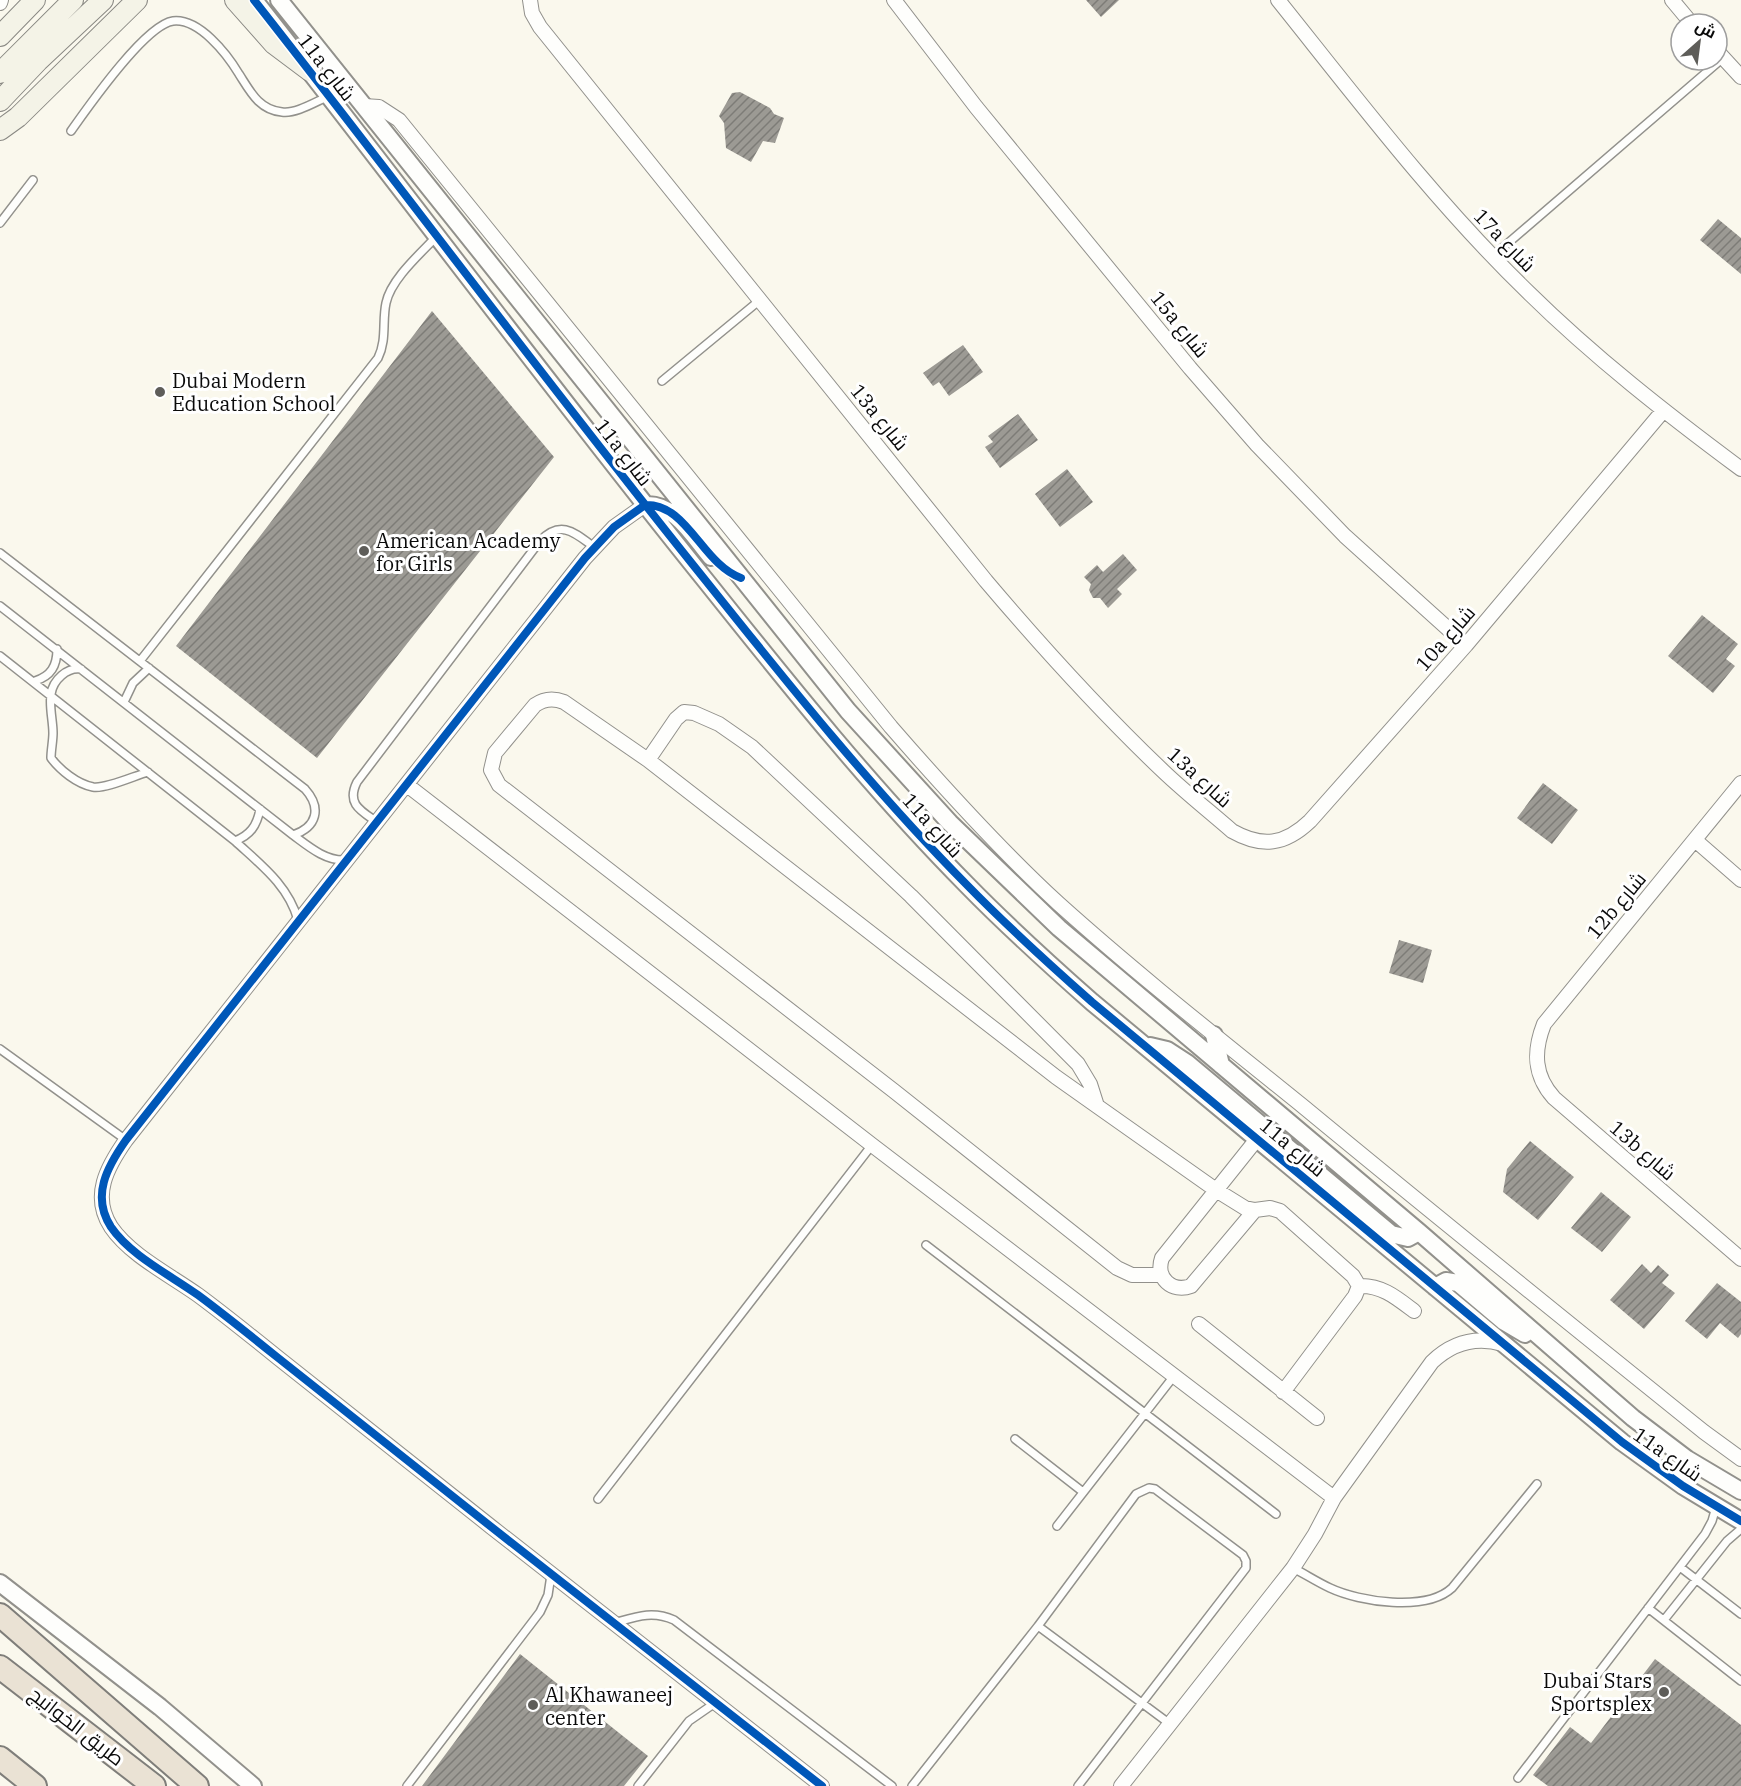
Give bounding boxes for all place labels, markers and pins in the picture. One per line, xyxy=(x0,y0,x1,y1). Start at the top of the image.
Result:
place label: Dubai Modern Education School xyxy=(172,367,336,417)
marker: Dubai Modern Education School xyxy=(153,385,167,399)
place label: American Academy for Girls xyxy=(376,527,561,577)
marker: American Academy for Girls xyxy=(357,544,371,558)
place label: Dubai Stars Sportsplex xyxy=(1543,1667,1652,1717)
place label: Al Khawaneej center xyxy=(545,1681,673,1731)
marker: Dubai Stars Sportsplex xyxy=(1657,1685,1671,1699)
marker: Al Khawaneej center xyxy=(526,1698,540,1712)

